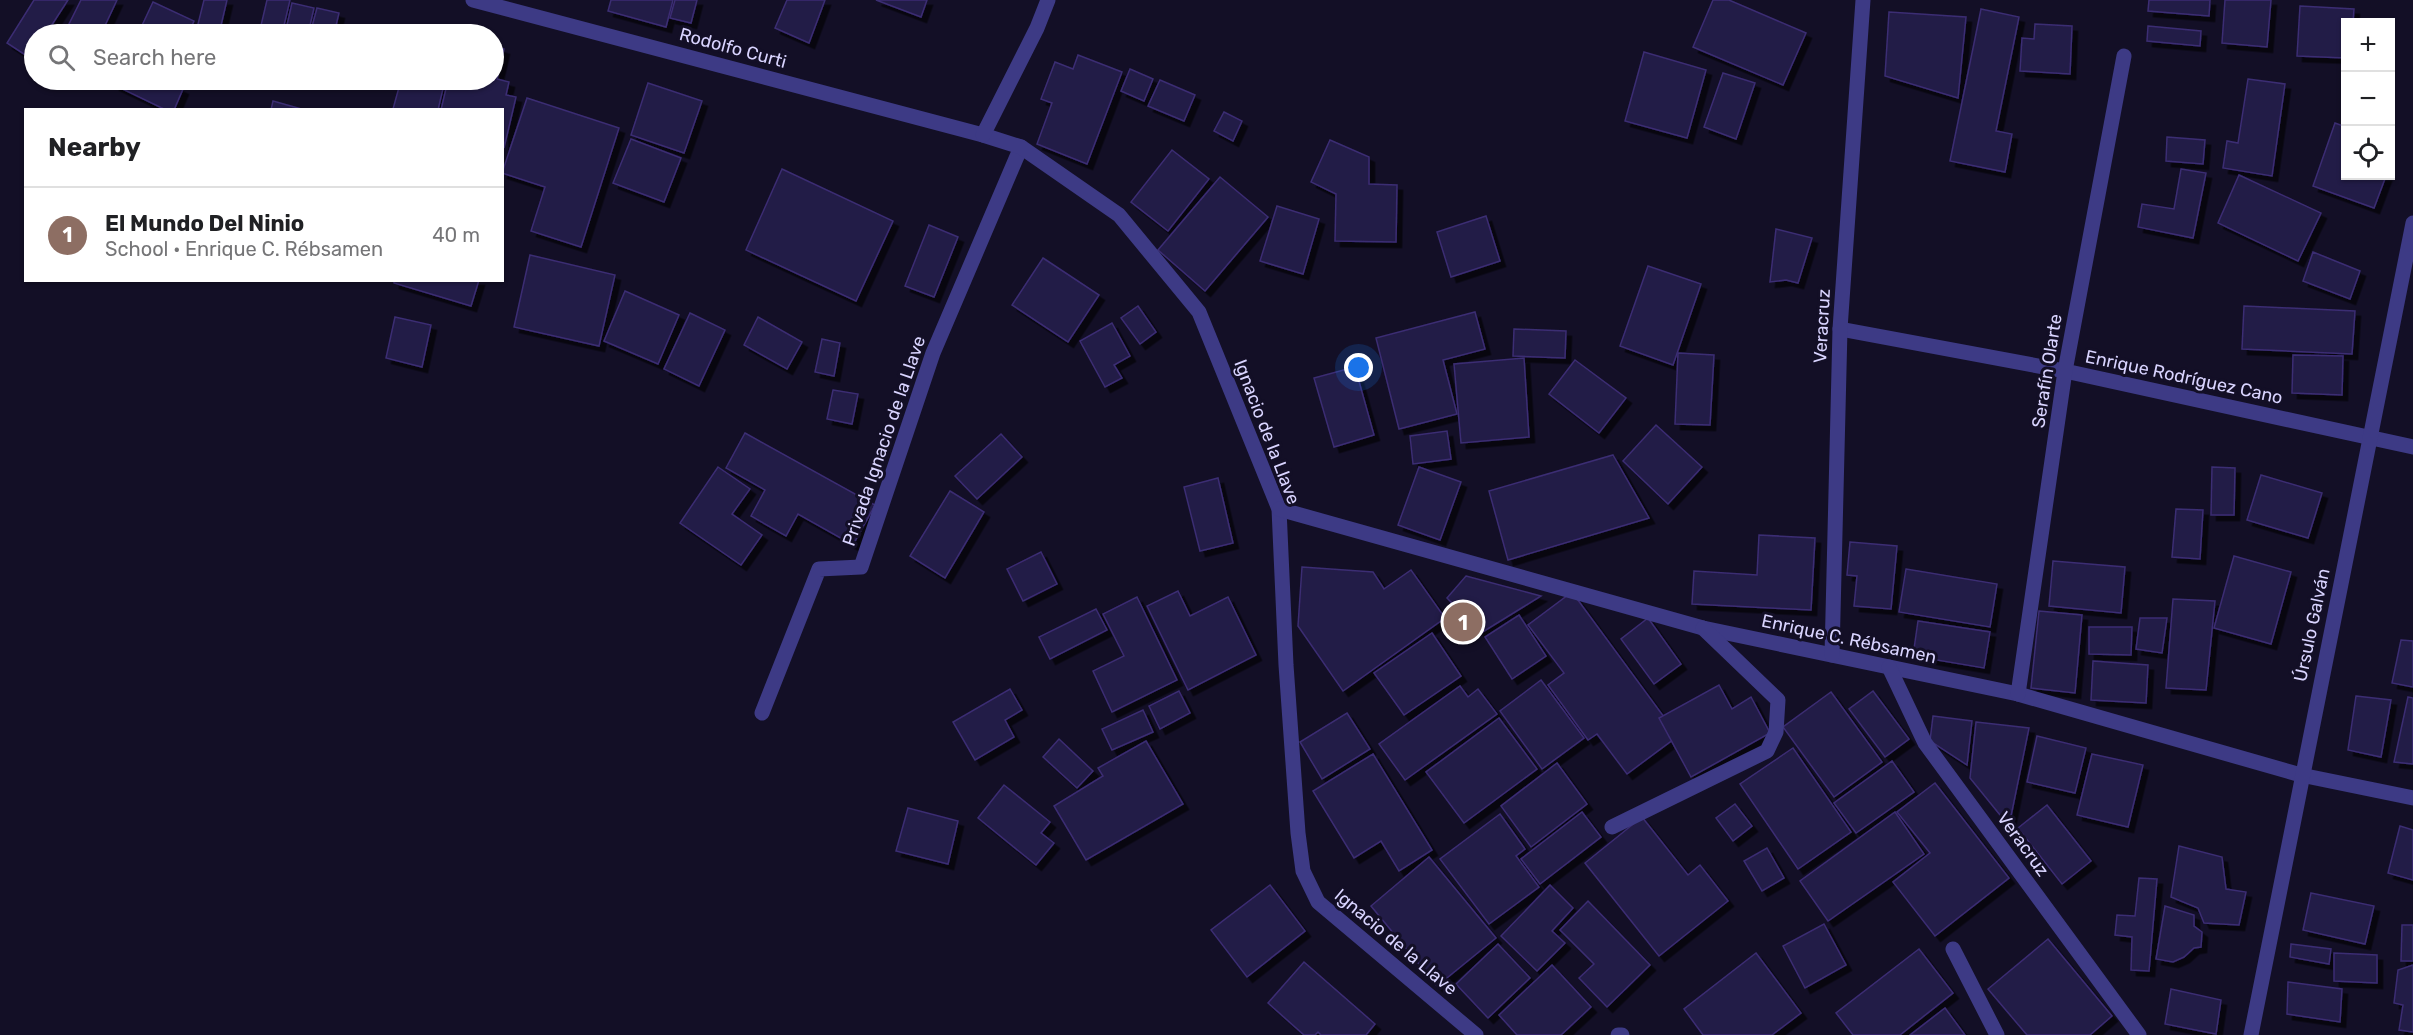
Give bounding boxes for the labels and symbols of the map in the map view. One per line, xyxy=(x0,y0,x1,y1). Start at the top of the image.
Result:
street label: Rodolfo Curti xyxy=(677,23,789,73)
street label: Veracruz xyxy=(1809,288,1835,364)
street label: Serafín Olarte xyxy=(2027,312,2067,430)
street label: Privada Ignacio de la Llave xyxy=(838,333,930,549)
street label: Enrique Rodríguez Cano xyxy=(2083,345,2285,409)
your location xyxy=(1344,353,1373,382)
street label: Ignacio de la Llave xyxy=(1229,356,1305,508)
street label: Úrsulo Galván xyxy=(2289,566,2335,684)
pin: 1 xyxy=(1444,600,1482,644)
street label: Enrique C. Rébsamen xyxy=(1759,610,1939,668)
street label: Veracruz xyxy=(1992,807,2054,881)
street label: Ignacio de la Llave xyxy=(1330,884,1462,1000)

